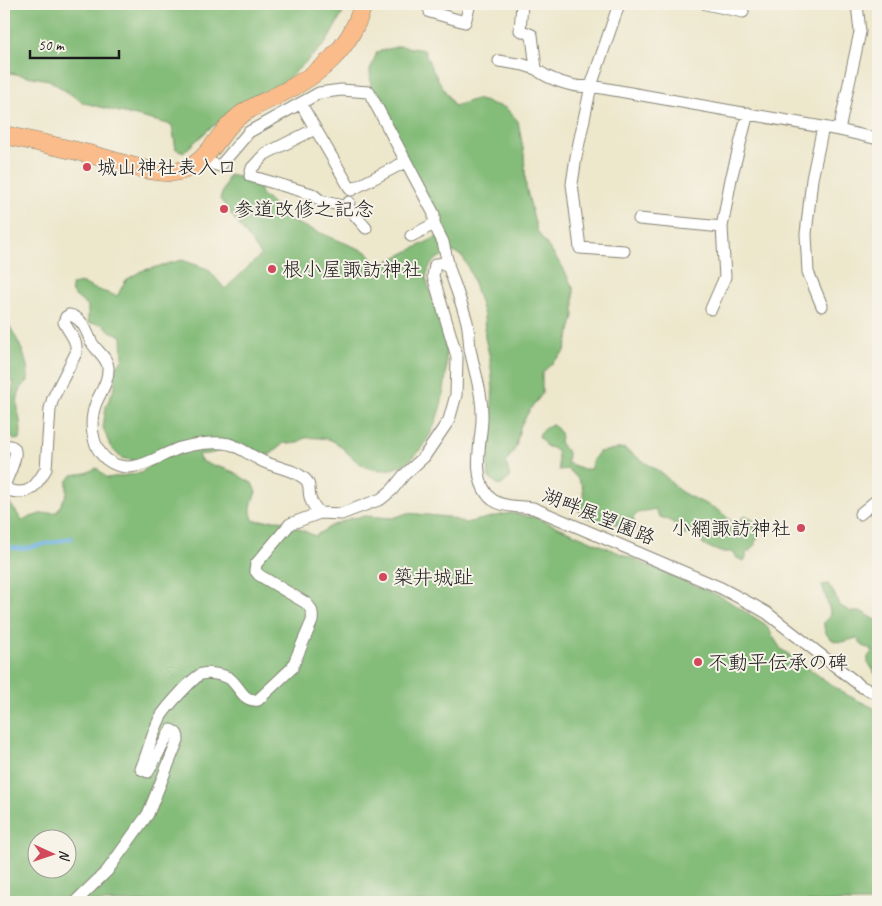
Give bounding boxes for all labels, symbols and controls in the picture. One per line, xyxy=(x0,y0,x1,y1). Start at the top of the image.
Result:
scale bar xyxy=(30,28,119,60)
text: 50 m xyxy=(38,36,65,55)
place label: 城山神社表入口 xyxy=(97,155,237,180)
marker: 城山神社表入口 xyxy=(81,161,93,173)
place label: 参道改修之記念 xyxy=(234,197,374,222)
marker: 参道改修之記念 xyxy=(218,203,230,215)
place label: 根小屋諏訪神社 xyxy=(282,257,422,282)
marker: 根小屋諏訪神社 xyxy=(266,263,278,275)
street label: 湖畔展望園路 xyxy=(538,482,659,551)
place label: 小網諏訪神社 xyxy=(671,516,791,541)
marker: 小網諏訪神社 xyxy=(795,522,807,534)
place label: 築井城趾 xyxy=(393,565,473,590)
marker: 築井城趾 xyxy=(377,571,389,583)
place label: 不動平伝承の碑 xyxy=(708,650,848,675)
marker: 不動平伝承の碑 xyxy=(692,656,704,668)
north arrow xyxy=(28,828,78,878)
text: N xyxy=(56,850,73,862)

